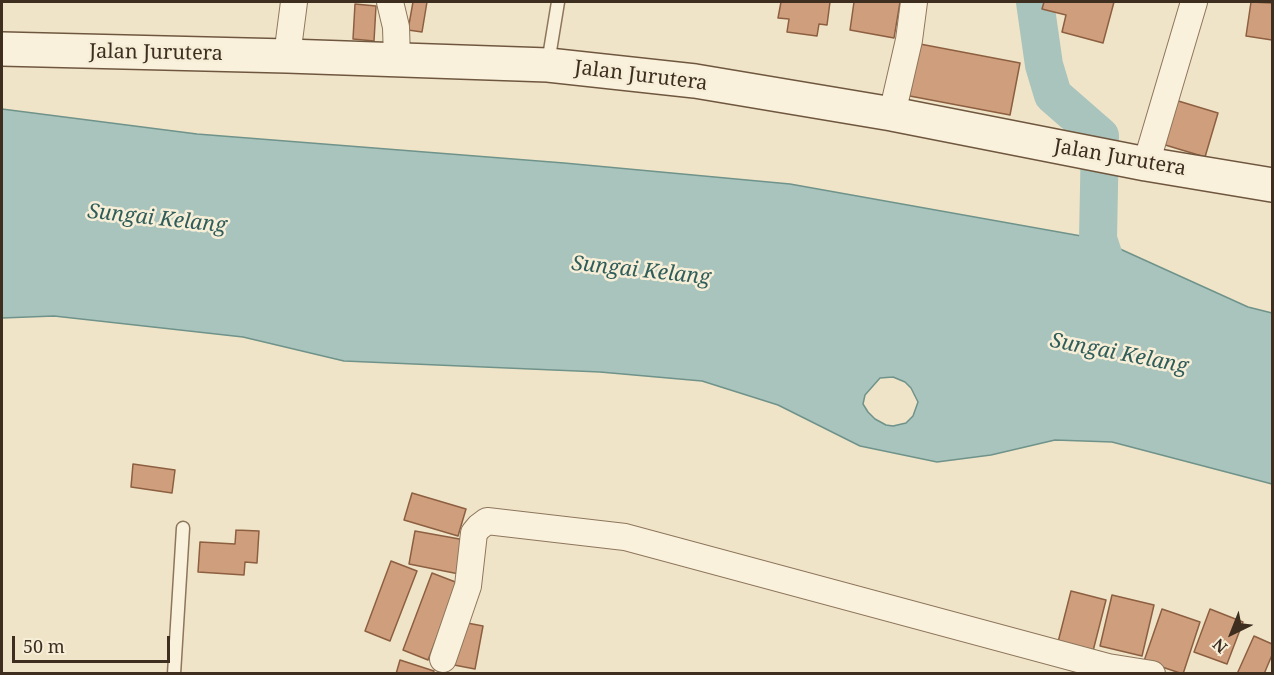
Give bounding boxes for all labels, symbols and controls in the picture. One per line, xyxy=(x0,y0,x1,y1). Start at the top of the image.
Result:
street label: Jalan Jurutera xyxy=(89,40,223,66)
street label: Jalan Jurutera xyxy=(573,56,709,96)
street label: Jalan Jurutera xyxy=(1052,135,1188,181)
water label: Sungai Kelang xyxy=(86,199,228,239)
water label: Sungai Kelang xyxy=(570,251,712,291)
water label: Sungai Kelang xyxy=(1048,328,1190,380)
north arrow xyxy=(1202,603,1262,663)
scale bar xyxy=(15,624,172,662)
text: 50 m xyxy=(23,634,65,658)
text: N xyxy=(1208,634,1232,659)

